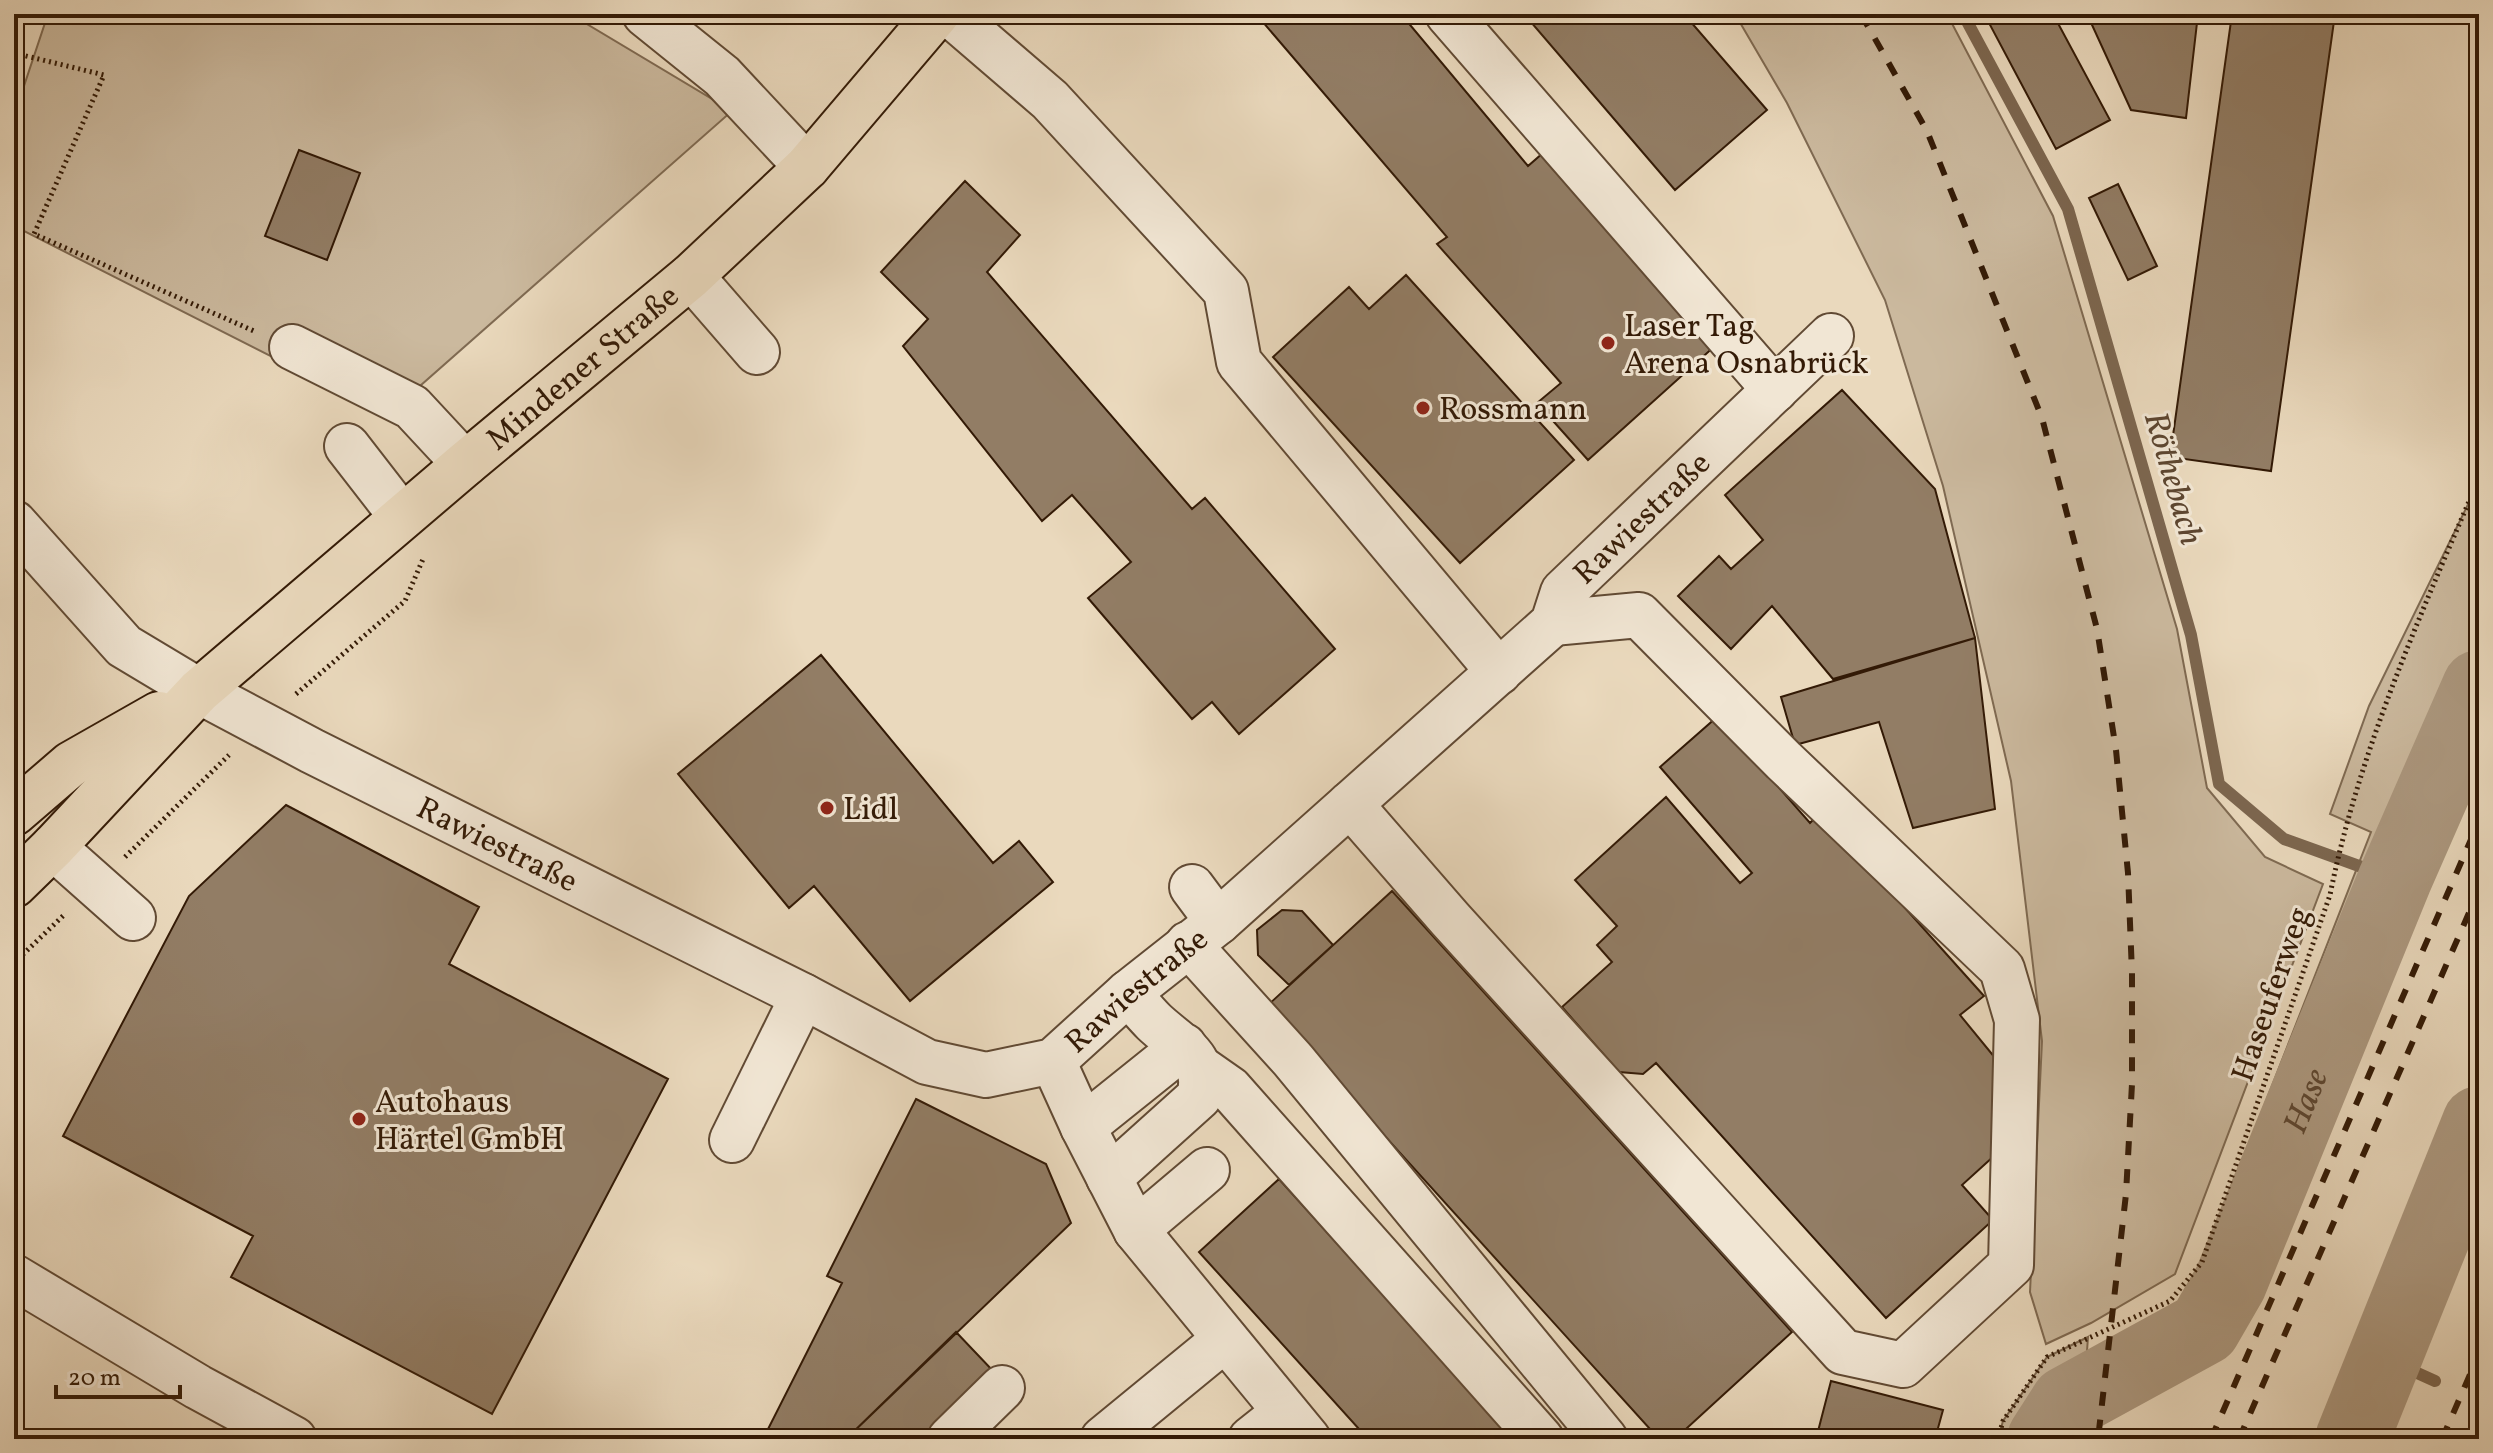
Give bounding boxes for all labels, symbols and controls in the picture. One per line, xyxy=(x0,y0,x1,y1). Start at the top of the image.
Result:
street label: Mindener Straße xyxy=(478,276,690,462)
place label: Laser Tag Arena Osnabrück xyxy=(1624,306,1869,387)
marker: Laser Tag Arena Osnabrück xyxy=(1599,334,1617,352)
place label: Rossmann xyxy=(1439,389,1587,433)
marker: Rossmann xyxy=(1414,399,1432,417)
water label: Röthebach xyxy=(2130,407,2213,551)
street label: Rawiestraße xyxy=(1565,443,1722,596)
street label: Rawiestraße xyxy=(408,788,585,905)
place label: Lidl xyxy=(843,789,898,833)
marker: Lidl xyxy=(818,799,836,817)
street label: Haseuferweg xyxy=(2222,902,2323,1088)
street label: Rawiestraße xyxy=(1057,919,1219,1065)
water label: Hase xyxy=(2274,1062,2342,1141)
place label: Autohaus Härtel GmbH xyxy=(375,1082,564,1163)
marker: Autohaus Härtel GmbH xyxy=(350,1110,368,1128)
scale bar xyxy=(56,1349,180,1399)
text: 20 m xyxy=(68,1362,121,1396)

